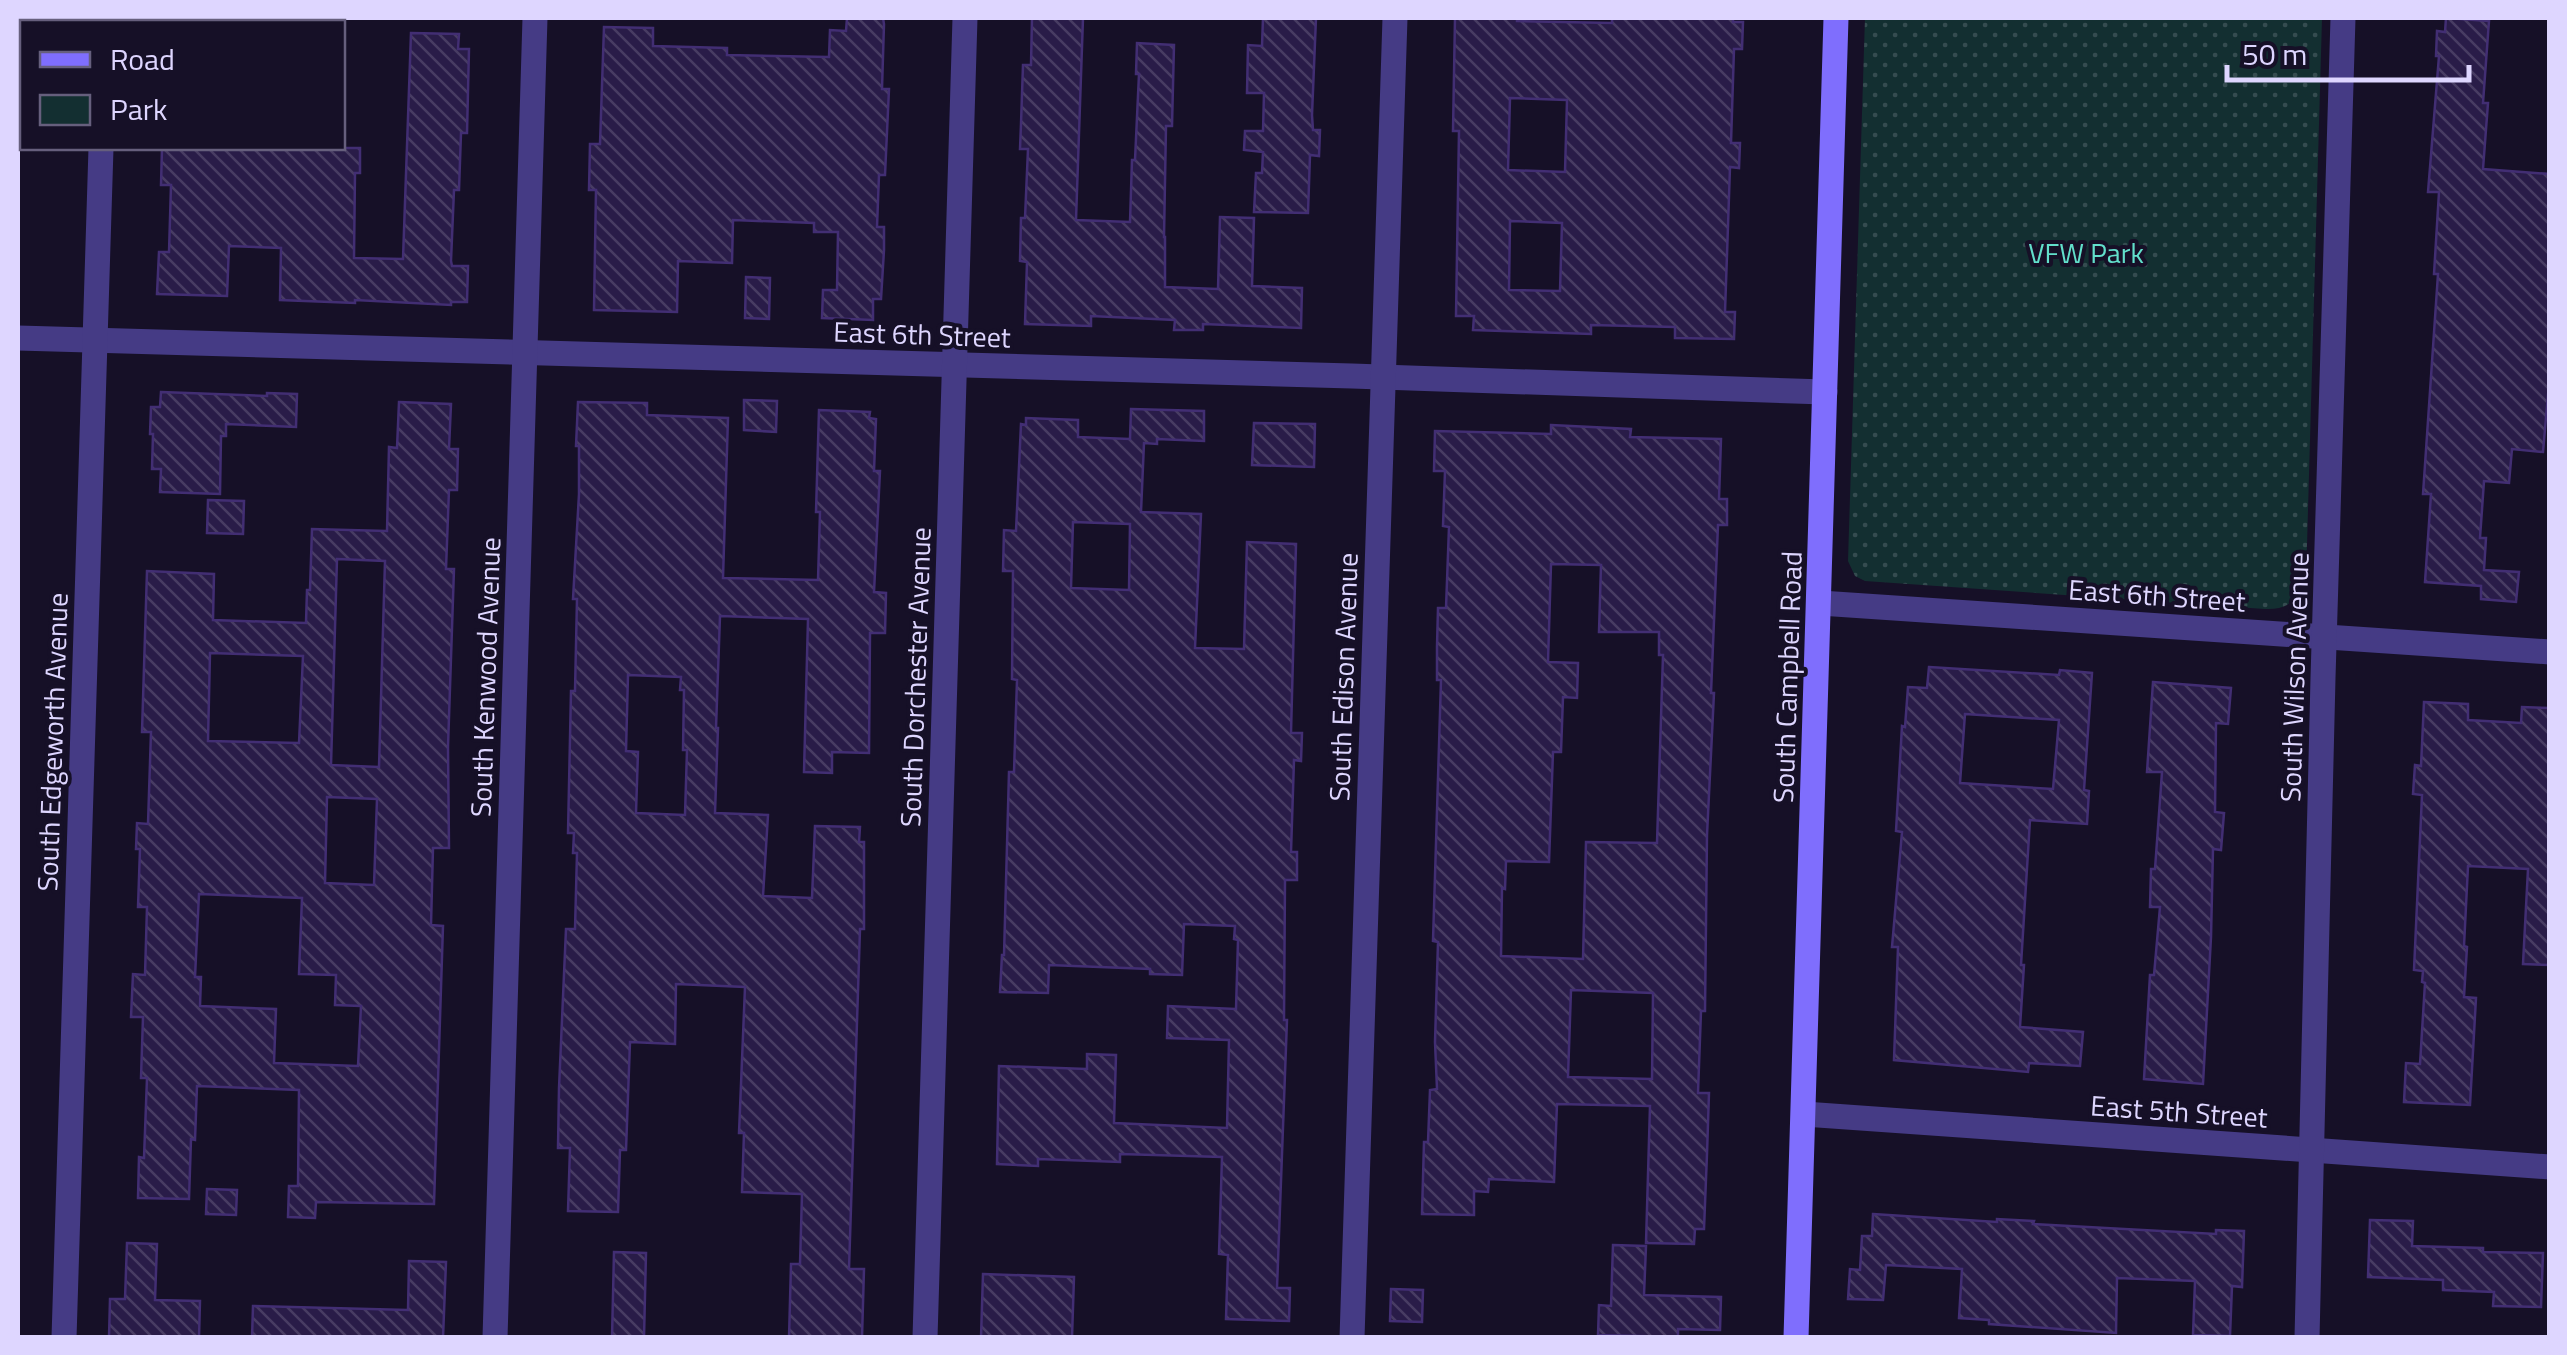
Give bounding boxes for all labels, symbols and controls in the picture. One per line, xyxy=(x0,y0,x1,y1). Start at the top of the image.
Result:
legend xyxy=(20,20,345,150)
scale bar xyxy=(2227,20,2470,82)
text: 50 m xyxy=(2242,31,2307,77)
text: Road xyxy=(110,36,175,82)
text: Park xyxy=(110,86,167,132)
park label: VFW Park xyxy=(2028,231,2144,274)
street label: East 6th Street xyxy=(833,309,1012,359)
street label: South Dorchester Avenue xyxy=(888,526,942,828)
street label: South Kenwood Avenue xyxy=(459,536,511,818)
street label: South Campbell Road xyxy=(1761,550,1813,804)
street label: South Wilson Avenue xyxy=(2268,551,2320,803)
street label: South Edison Avenue xyxy=(1317,552,1369,802)
street label: East 6th Street xyxy=(2067,567,2247,623)
street label: South Edgeworth Avenue xyxy=(25,592,79,892)
street label: East 5th Street xyxy=(2089,1083,2269,1139)

